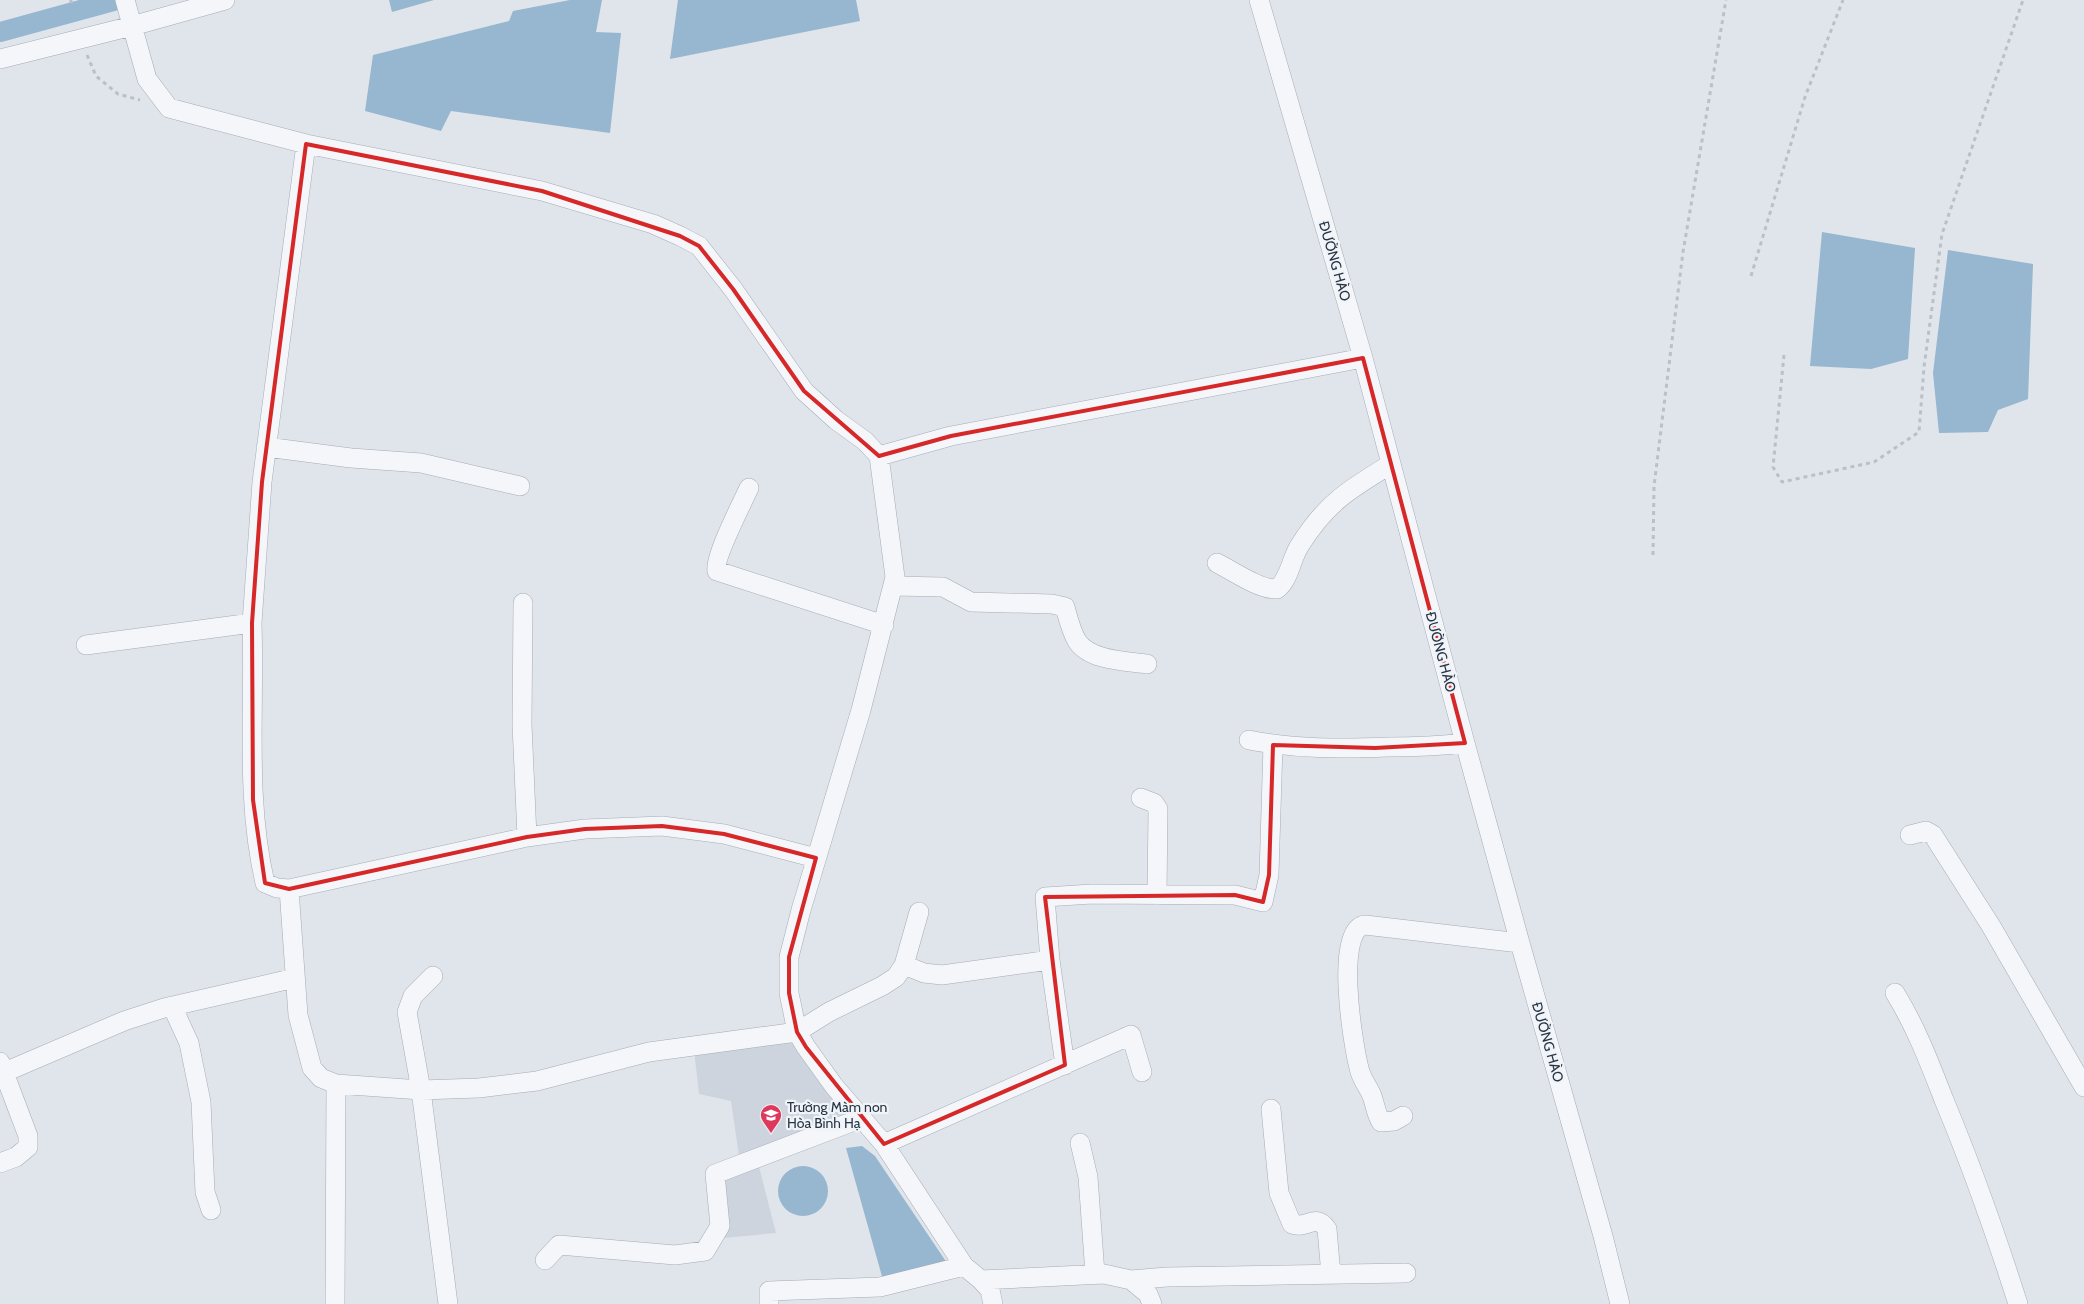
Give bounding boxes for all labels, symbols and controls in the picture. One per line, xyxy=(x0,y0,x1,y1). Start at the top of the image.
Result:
street label: ĐƯỜNG HÀO xyxy=(1315,219,1355,303)
street label: ĐƯỜNG HÀO xyxy=(1422,610,1460,694)
street label: ĐƯỜNG HÀO xyxy=(1528,1000,1568,1084)
place label: Trường Màm non Hòa Bình Hạ xyxy=(787,1098,888,1132)
school or university icon: Trường Màm non Hòa Bình Hạ xyxy=(759,1103,783,1134)

